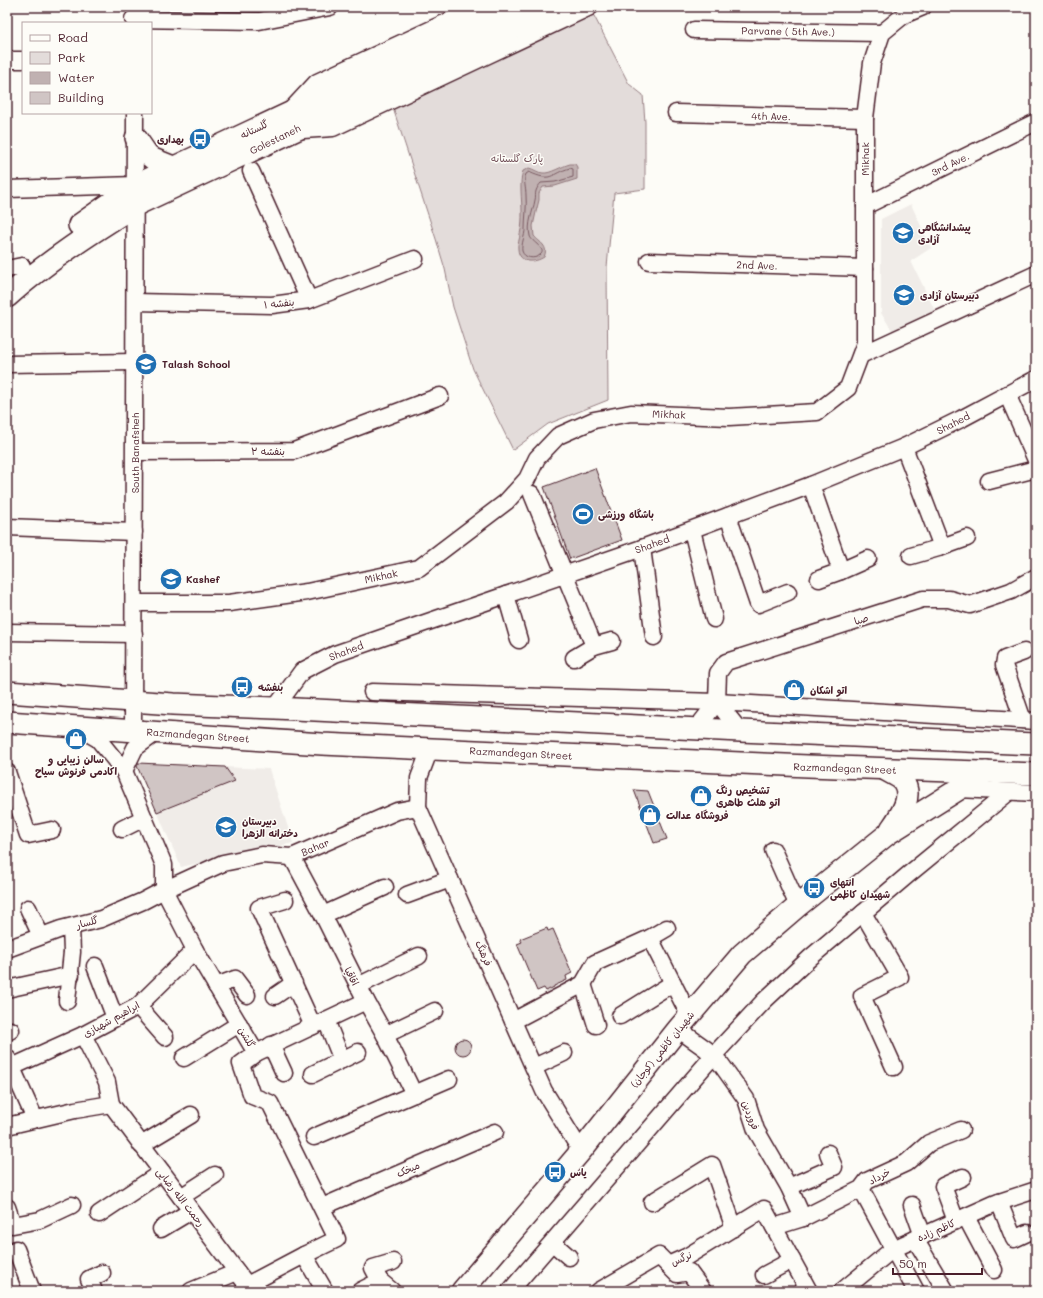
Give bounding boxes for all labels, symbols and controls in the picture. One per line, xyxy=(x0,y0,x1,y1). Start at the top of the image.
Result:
legend xyxy=(22,22,152,114)
street label: Parvane ( 5th Ave.) xyxy=(741,23,835,39)
text: Road xyxy=(58,29,88,45)
text: Park xyxy=(58,49,85,65)
text: Water xyxy=(58,69,95,85)
text: Building xyxy=(58,89,104,105)
street label: 4th Ave. xyxy=(751,109,791,123)
street label: گلستانه xyxy=(237,116,271,142)
street label: Golestaneh xyxy=(247,121,303,157)
bus stop icon: بهداری xyxy=(187,126,213,152)
place label: بهداری xyxy=(157,132,184,146)
street label: Mikhak xyxy=(858,142,872,176)
street label: 3rd Ave. xyxy=(929,149,971,179)
park label: پارک گلستانه xyxy=(491,151,543,165)
school or university icon: پیشدانشگاهی آزادی xyxy=(890,220,916,246)
place label: پیشدانشگاهی آزادی xyxy=(918,220,971,246)
street label: 2nd Ave. xyxy=(736,257,778,273)
school or university icon: دبیرستان آزادی xyxy=(891,282,917,308)
place label: دبیرستان آزادی xyxy=(920,288,980,302)
street label: بنفشه ۱ xyxy=(263,294,295,312)
school or university icon: Talash School xyxy=(133,351,159,377)
place label: Talash School xyxy=(162,357,231,371)
street label: Mikhak xyxy=(652,406,686,422)
street label: Shahed xyxy=(934,409,972,437)
street label: South Banafsheh xyxy=(128,412,142,493)
street label: بنفشه ۲ xyxy=(251,444,285,458)
sports icon: باشگاه ورزشی xyxy=(570,501,596,527)
place label: باشگاه ورزشی xyxy=(598,507,654,521)
street label: Shahed xyxy=(633,531,671,557)
school or university icon: Kashef xyxy=(158,566,184,592)
street label: Mikhak xyxy=(363,566,399,586)
place label: Kashef xyxy=(186,572,221,586)
street label: صبا xyxy=(852,610,870,628)
street label: Shahed xyxy=(327,638,365,664)
bus stop icon: بنفشه xyxy=(229,674,255,700)
shop icon: اتو اشکان xyxy=(781,677,807,703)
place label: بنفشه xyxy=(258,680,283,694)
place label: اتو اشکان xyxy=(810,683,848,697)
street label: Razmandegan Street xyxy=(146,724,250,746)
shop icon: سالن زیبایی و اکادمی فرنوش سیاح xyxy=(63,726,89,752)
street label: Razmandegan Street xyxy=(469,743,573,763)
place label: سالن زیبایی و اکادمی فرنوش سیاح xyxy=(35,752,117,778)
street label: Razmandegan Street xyxy=(793,759,897,777)
shop icon: تشخیص رنگ اتو هلث طاهری xyxy=(688,783,714,809)
place label: تشخیص رنگ اتو هلث طاهری xyxy=(716,783,780,809)
shop icon: فروشگاه عدالت xyxy=(637,802,663,828)
place label: فروشگاه عدالت xyxy=(666,808,729,822)
school or university icon: دبيرستان دخترانه الزهرا xyxy=(213,814,239,840)
place label: دبيرستان دخترانه الزهرا xyxy=(242,814,298,840)
street label: Bahar xyxy=(299,835,331,859)
bus stop icon: انتهای شهیدان کاظمی xyxy=(801,875,827,901)
place label: انتهای شهیدان کاظمی xyxy=(830,875,891,901)
street label: گلسار xyxy=(73,912,100,932)
street label: فرهنگ xyxy=(472,938,496,968)
street label: اقاقیا xyxy=(341,964,363,988)
street label: ابراهیم شهبازی xyxy=(80,998,142,1041)
street label: شهیدان کاظمی (کوجان) xyxy=(627,1008,698,1091)
street label: گلشن xyxy=(235,1024,259,1050)
street label: فروردین xyxy=(739,1098,763,1132)
street label: میخک xyxy=(394,1158,422,1180)
bus stop icon: یاس xyxy=(542,1159,568,1185)
street label: خرداد xyxy=(866,1164,893,1188)
street label: رحمت الله رضایی xyxy=(153,1165,208,1230)
place label: یاس xyxy=(570,1165,587,1179)
street label: کاظم زاده xyxy=(915,1215,958,1246)
street label: نرگس xyxy=(668,1247,694,1269)
scale bar xyxy=(893,1250,982,1276)
text: 50 m xyxy=(899,1255,927,1271)

